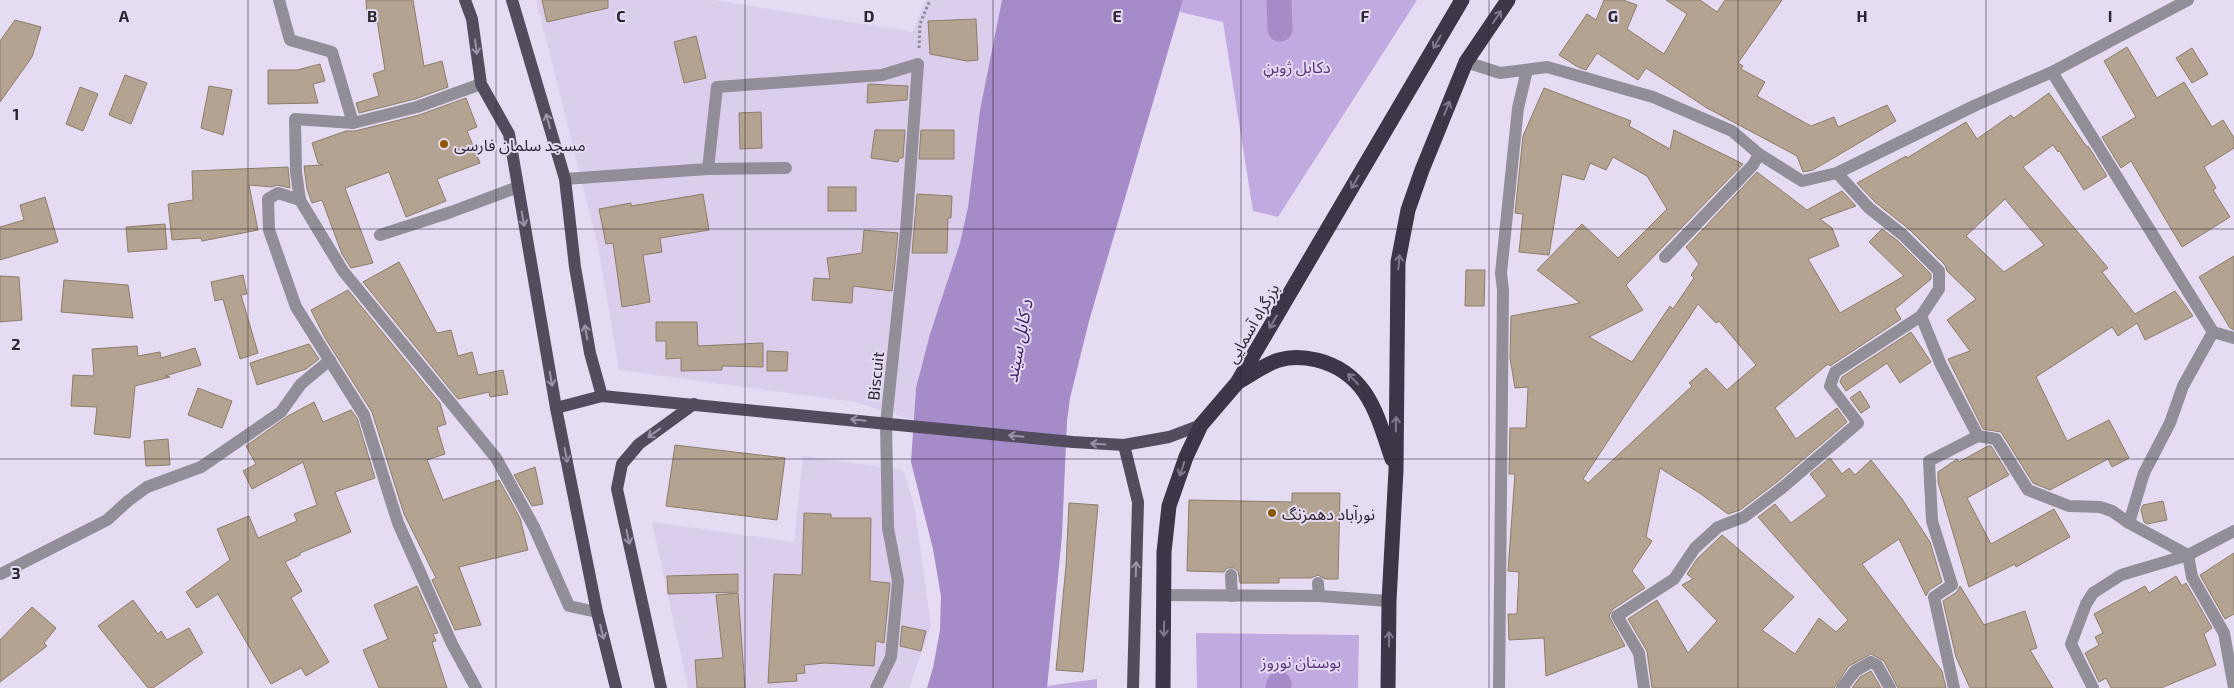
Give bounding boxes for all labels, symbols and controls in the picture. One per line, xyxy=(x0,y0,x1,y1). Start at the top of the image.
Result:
text: A xyxy=(119,6,130,25)
text: B xyxy=(367,6,377,25)
text: C xyxy=(616,6,626,25)
text: D xyxy=(864,6,875,25)
text: E xyxy=(1112,6,1122,25)
text: F xyxy=(1361,6,1370,25)
text: G xyxy=(1608,6,1618,25)
text: H xyxy=(1856,6,1868,25)
text: I xyxy=(2108,6,2112,25)
one-way arrow xyxy=(1492,10,1502,24)
one-way arrow xyxy=(1431,34,1441,48)
one-way arrow xyxy=(472,39,482,55)
park label: دکابل ژوبڼ xyxy=(1263,57,1331,78)
one-way arrow xyxy=(1443,101,1453,116)
text: 1 xyxy=(13,104,19,123)
one-way arrow xyxy=(542,113,552,129)
place label: مسجد سلمان فارسی xyxy=(454,135,586,155)
marker: مسجد سلمان فارسی xyxy=(438,138,450,150)
one-way arrow xyxy=(1349,174,1359,188)
one-way arrow xyxy=(519,210,529,226)
one-way arrow xyxy=(1394,254,1404,270)
street label: بزرگراه آسمایی xyxy=(1222,280,1283,367)
water label: د کابل سيند xyxy=(999,297,1038,384)
one-way arrow xyxy=(1267,315,1277,329)
one-way arrow xyxy=(581,324,591,340)
text: 2 xyxy=(11,334,21,353)
street label: Biscuit xyxy=(863,351,887,401)
one-way arrow xyxy=(547,370,557,386)
one-way arrow xyxy=(1347,373,1359,386)
one-way arrow xyxy=(850,415,866,425)
one-way arrow xyxy=(1391,417,1401,433)
one-way arrow xyxy=(647,428,661,438)
one-way arrow xyxy=(1008,432,1024,441)
one-way arrow xyxy=(1091,439,1107,448)
one-way arrow xyxy=(561,447,571,463)
one-way arrow xyxy=(1177,461,1186,477)
place label: نورآباد دهمزنگ xyxy=(1282,504,1375,524)
marker: نورآباد دهمزنگ xyxy=(1266,507,1278,519)
one-way arrow xyxy=(624,528,633,544)
one-way arrow xyxy=(1132,562,1141,578)
text: 3 xyxy=(11,563,21,582)
one-way arrow xyxy=(1159,621,1169,637)
one-way arrow xyxy=(598,623,607,639)
one-way arrow xyxy=(1384,632,1394,648)
park label: بوستان نوروز xyxy=(1260,652,1341,672)

